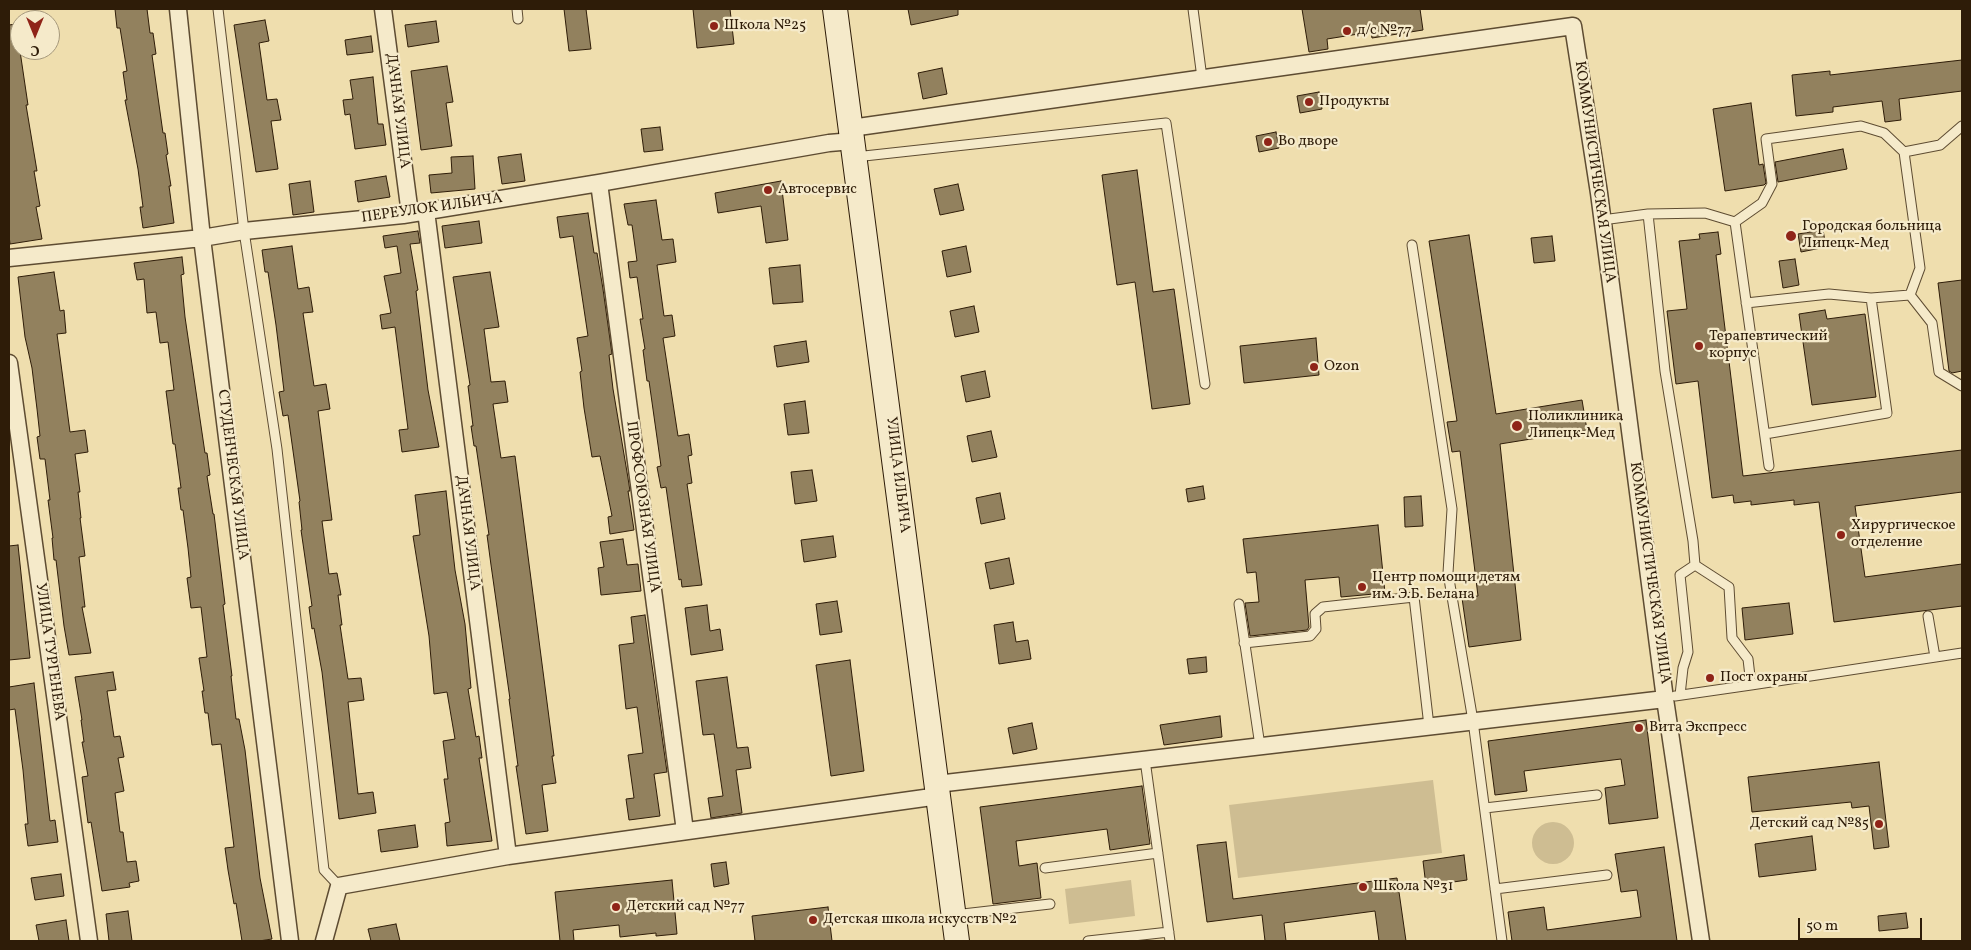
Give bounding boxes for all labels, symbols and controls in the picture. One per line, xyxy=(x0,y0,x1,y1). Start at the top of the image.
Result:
north arrow xyxy=(10,10,60,60)
place label: Школа №25 xyxy=(724,17,806,35)
marker: Школа №25 xyxy=(708,20,720,32)
place label: д/с №77 xyxy=(1357,22,1412,40)
marker: д/с №77 xyxy=(1341,25,1353,37)
text: С xyxy=(31,40,40,59)
street label: ДАЧНАЯ УЛИЦА xyxy=(381,52,413,170)
street label: КОММУНИСТИЧЕСКАЯ УЛИЦА xyxy=(1569,60,1619,284)
place label: Продукты xyxy=(1319,93,1389,111)
marker: Продукты xyxy=(1303,96,1315,108)
place label: Во дворе xyxy=(1278,133,1338,151)
marker: Во дворе xyxy=(1262,136,1274,148)
place label: Автосервис xyxy=(778,181,857,199)
marker: Автосервис xyxy=(762,184,774,196)
street label: ПЕРЕУЛОК ИЛЬИЧА xyxy=(360,190,504,228)
place label: Городская больница Липецк-Мед xyxy=(1802,218,1942,253)
marker: Городская больница Липецк-Мед xyxy=(1784,229,1798,243)
place label: Терапевтический корпус xyxy=(1709,328,1828,363)
marker: Терапевтический корпус xyxy=(1693,340,1705,352)
place label: Ozon xyxy=(1324,358,1359,376)
marker: Ozon xyxy=(1308,361,1320,373)
street label: СТУДЕНЧЕСКАЯ УЛИЦА xyxy=(213,389,251,561)
place label: Поликлиника Липецк-Мед xyxy=(1528,408,1623,443)
street label: УЛИЦА ИЛЬИЧА xyxy=(881,416,913,534)
marker: Поликлиника Липецк-Мед xyxy=(1510,419,1524,433)
street label: ПРОФСОЮЗНАЯ УЛИЦА xyxy=(621,420,663,594)
street label: КОММУНИСТИЧЕСКАЯ УЛИЦА xyxy=(1624,461,1674,685)
street label: ДАЧНАЯ УЛИЦА xyxy=(451,474,483,592)
place label: Хирургическое отделение xyxy=(1851,517,1956,552)
marker: Хирургическое отделение xyxy=(1835,529,1847,541)
place label: Центр помощи детям им. Э.Б. Белана xyxy=(1372,569,1520,604)
marker: Центр помощи детям им. Э.Б. Белана xyxy=(1356,581,1368,593)
street label: УЛИЦА ТУРГЕНЕВА xyxy=(30,582,68,722)
place label: Пост охраны xyxy=(1720,669,1808,687)
marker: Пост охраны xyxy=(1704,672,1716,684)
place label: Вита Экспресс xyxy=(1649,719,1747,737)
marker: Вита Экспресс xyxy=(1633,722,1645,734)
place label: Детский сад №85 xyxy=(1750,815,1869,833)
marker: Детский сад №85 xyxy=(1873,818,1885,830)
place label: Школа №31 xyxy=(1373,878,1454,896)
marker: Школа №31 xyxy=(1357,881,1369,893)
place label: Детский сад №77 xyxy=(626,898,745,916)
marker: Детский сад №77 xyxy=(610,901,622,913)
scale bar xyxy=(1801,908,1925,940)
place label: Детская школа искусств №2 xyxy=(823,911,1017,929)
marker: Детская школа искусств №2 xyxy=(807,914,819,926)
text: 50 m xyxy=(1806,916,1838,937)

